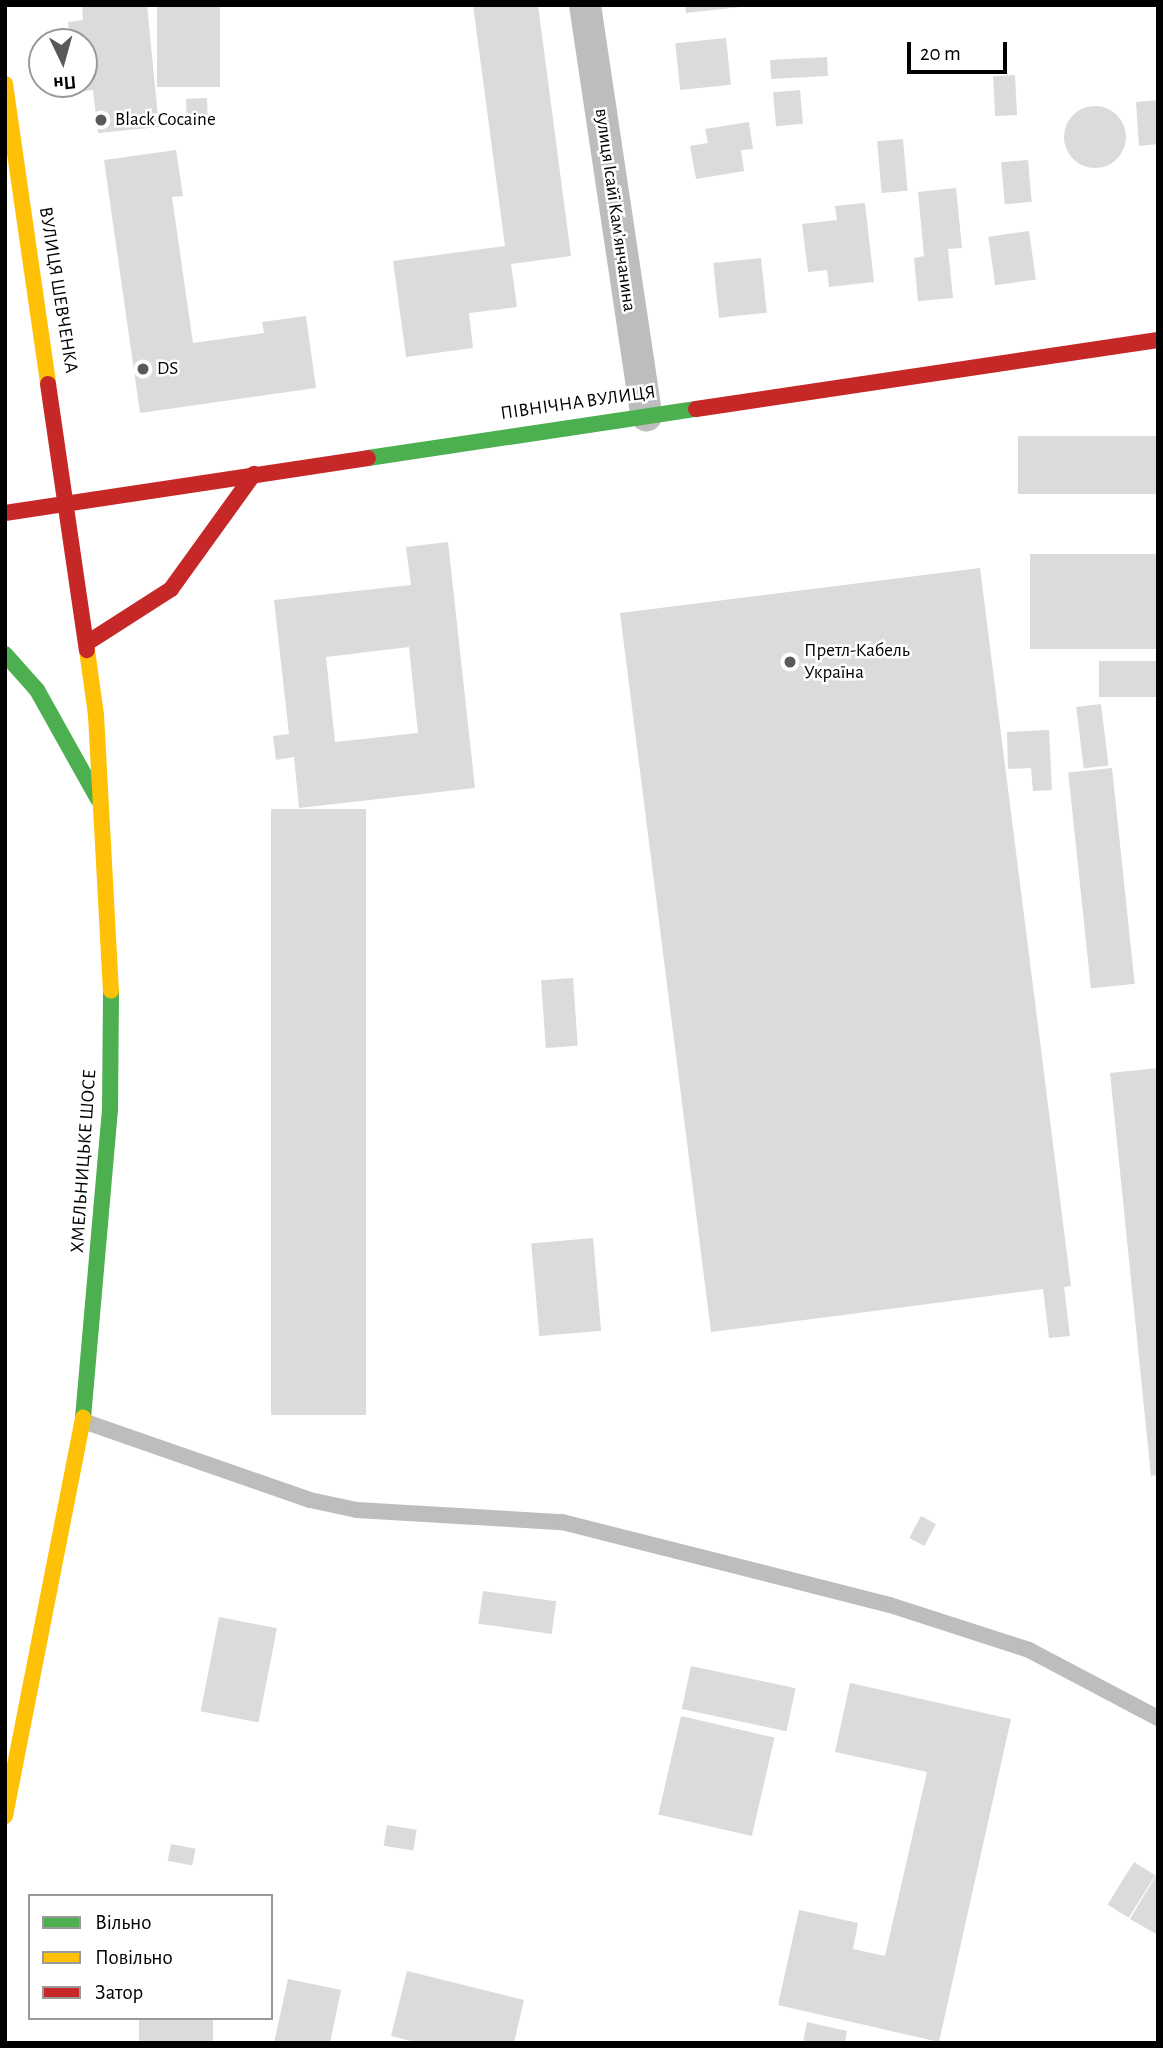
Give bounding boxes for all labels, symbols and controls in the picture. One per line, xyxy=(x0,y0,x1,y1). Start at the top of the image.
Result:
north arrow xyxy=(28,28,98,98)
scale bar xyxy=(911,28,1011,72)
text: 20 m xyxy=(920,43,961,64)
text: Пн xyxy=(52,72,77,93)
street label: вулиця Ісайї Камʼянчанина xyxy=(589,107,641,313)
place label: Black Cocaine xyxy=(115,109,216,131)
marker: Black Cocaine xyxy=(93,112,109,128)
street label: ВУЛИЦЯ ШЕВЧЕНКА xyxy=(34,205,82,375)
place label: DS xyxy=(157,358,178,380)
marker: DS xyxy=(135,361,151,377)
street label: ПІВНІЧНА ВУЛИЦЯ xyxy=(499,381,657,425)
place label: Претл-Кабель Україна xyxy=(804,640,910,684)
marker: Претл-Кабель Україна xyxy=(782,654,798,670)
street label: ХМЕЛЬНИЦЬКЕ ШОСЕ xyxy=(66,1068,102,1254)
legend xyxy=(28,1894,273,2020)
text: Вільно xyxy=(95,1912,151,1933)
text: Повільно xyxy=(95,1947,173,1968)
text: Затор xyxy=(95,1982,143,2003)

